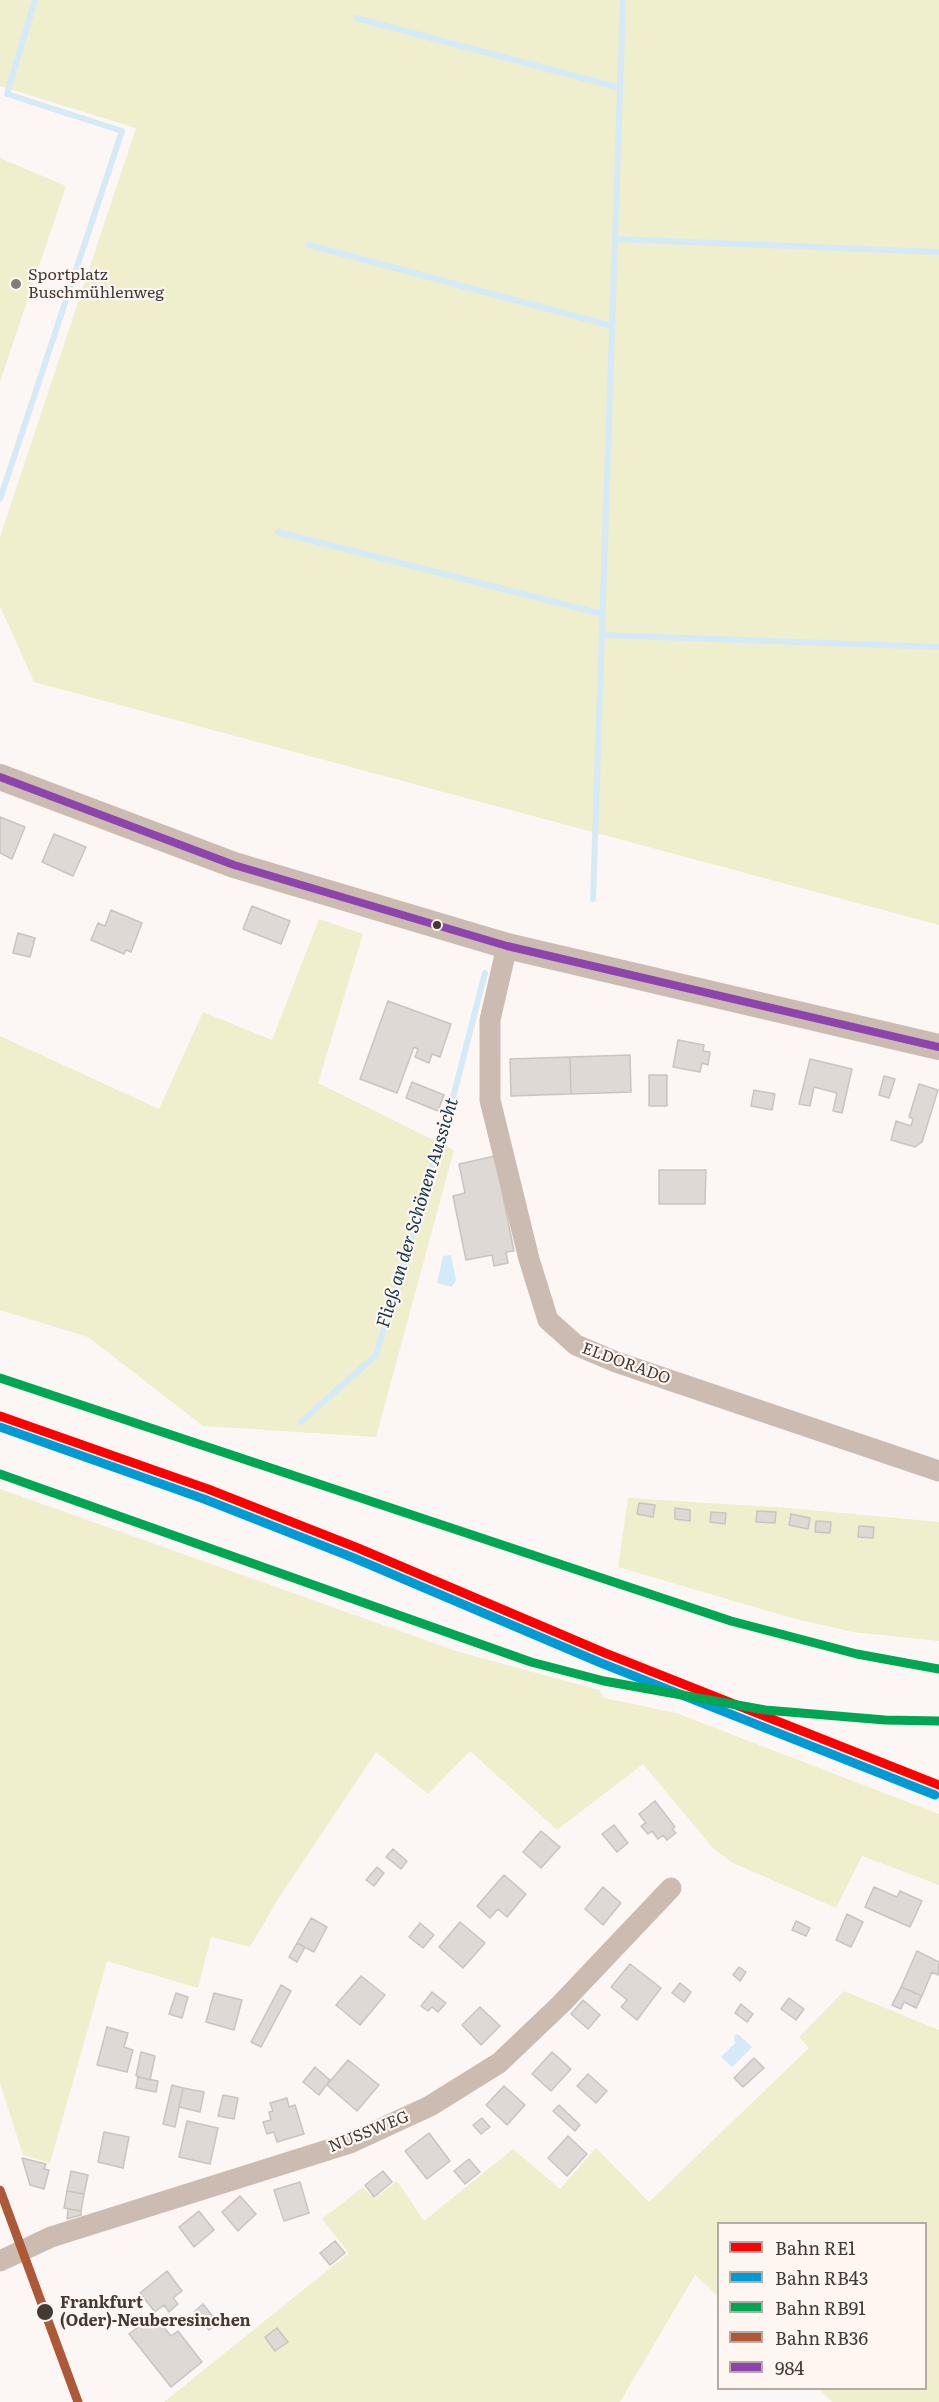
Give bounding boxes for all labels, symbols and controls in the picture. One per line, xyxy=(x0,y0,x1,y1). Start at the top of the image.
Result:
place label: Sportplatz Buschmühlenweg xyxy=(28,265,164,303)
marker: Sportplatz Buschmühlenweg xyxy=(9,277,23,291)
unlabelled marker xyxy=(431,919,443,931)
water label: Fließ an der Schönen Aussicht xyxy=(373,1095,463,1331)
street label: ELDORADO xyxy=(579,1339,673,1389)
street label: NUSSWEG xyxy=(326,2107,412,2157)
legend xyxy=(717,2222,927,2390)
text: Bahn RE1 xyxy=(775,2234,856,2261)
text: Bahn RB43 xyxy=(775,2264,868,2291)
place label: Frankfurt (Oder)-Neuberesinchen xyxy=(60,2293,251,2331)
text: Bahn RB91 xyxy=(775,2294,866,2321)
marker: Frankfurt (Oder)-Neuberesinchen xyxy=(35,2302,55,2322)
text: Bahn RB36 xyxy=(775,2324,868,2351)
text: 984 xyxy=(775,2354,804,2381)

